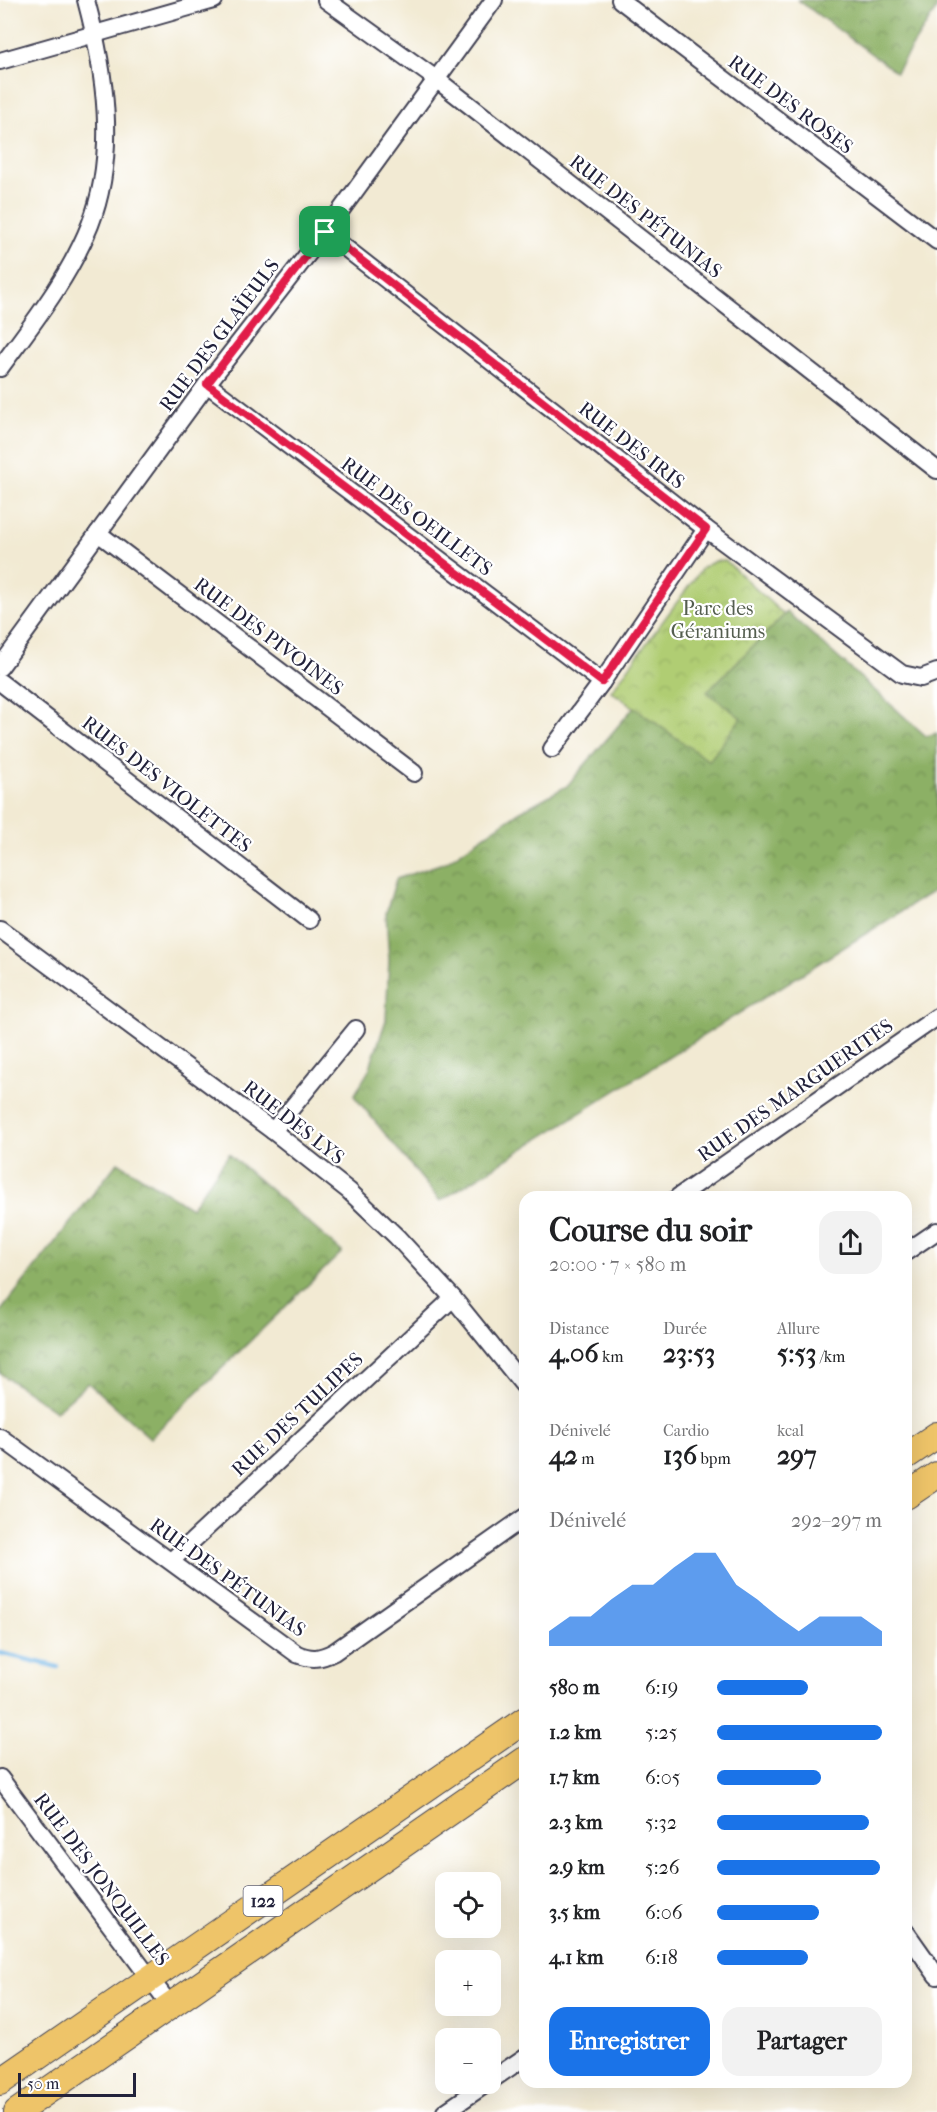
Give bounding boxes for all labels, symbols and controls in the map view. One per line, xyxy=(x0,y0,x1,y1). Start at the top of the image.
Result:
street label: RUE DES ROSES xyxy=(724,50,858,159)
street label: RUE DES PÉTUNIAS xyxy=(565,149,727,283)
pin xyxy=(299,206,350,257)
icon: arrive xyxy=(308,215,341,248)
street label: RUE DES GLAÏEULS xyxy=(154,254,284,416)
street label: RUE DES IRIS xyxy=(574,397,689,494)
street label: RUE DES OEILLETS xyxy=(337,452,497,581)
street label: RUE DES PIVOINES xyxy=(189,573,348,700)
park label: Parc des Géraniums xyxy=(671,597,765,643)
street label: RUES DES VIOLETTES xyxy=(77,711,256,858)
street label: RUE DES MARGUERITES xyxy=(693,1014,897,1167)
street label: RUE DES LYS xyxy=(238,1076,349,1169)
text: Course du soir xyxy=(549,1211,752,1250)
button: share xyxy=(819,1211,882,1274)
text: 20:00 · 7 × 580 m xyxy=(549,1253,686,1276)
text: Distance xyxy=(549,1319,609,1338)
text: Durée xyxy=(663,1319,707,1338)
text: Allure xyxy=(777,1319,820,1338)
text: 4.06 xyxy=(549,1338,598,1369)
text: 23:53 xyxy=(663,1338,715,1369)
text: 5:53 xyxy=(777,1338,816,1369)
text: km xyxy=(598,1347,623,1366)
text: /km xyxy=(816,1347,845,1366)
street label: RUE DES TULIPES xyxy=(227,1348,368,1481)
text: Dénivelé xyxy=(549,1421,611,1440)
text: Cardio xyxy=(663,1421,709,1440)
text: kcal xyxy=(777,1421,804,1440)
text: 42 xyxy=(549,1440,578,1471)
text: 136 xyxy=(663,1440,697,1471)
text: 297 xyxy=(777,1440,817,1471)
text: m xyxy=(578,1449,594,1468)
text: bpm xyxy=(697,1449,731,1468)
text: Dénivelé xyxy=(549,1509,626,1532)
text: 292–297 m xyxy=(791,1509,882,1532)
street label: RUE DES PÉTUNIAS xyxy=(145,1512,311,1642)
text: 580 m xyxy=(549,1676,600,1699)
text: 6:19 xyxy=(645,1676,678,1699)
text: 1.2 km xyxy=(549,1721,602,1744)
text: 5:25 xyxy=(645,1721,677,1744)
text: 1.7 km xyxy=(549,1766,600,1789)
text: 6:05 xyxy=(645,1766,680,1789)
street label: RUE DES JONQUILLES xyxy=(29,1788,174,1970)
text: 2.3 km xyxy=(549,1811,603,1834)
text: 5:32 xyxy=(645,1811,677,1834)
text: 2.9 km xyxy=(549,1856,605,1879)
text: 5:26 xyxy=(645,1856,680,1879)
map controls xyxy=(435,1872,501,2094)
button: locate xyxy=(435,1872,501,1938)
road number: 122 xyxy=(244,1886,282,1916)
text: 3.5 km xyxy=(549,1901,600,1924)
text: 6:06 xyxy=(645,1901,683,1924)
text: 4.1 km xyxy=(549,1946,604,1969)
text: 6:18 xyxy=(645,1946,678,1969)
button: + xyxy=(435,1950,501,2016)
button: Enregistrer xyxy=(549,2007,710,2076)
button: Partager xyxy=(722,2007,882,2076)
button: − xyxy=(435,2028,501,2094)
scale bar xyxy=(18,2070,136,2098)
text: 50 m xyxy=(27,2074,59,2093)

